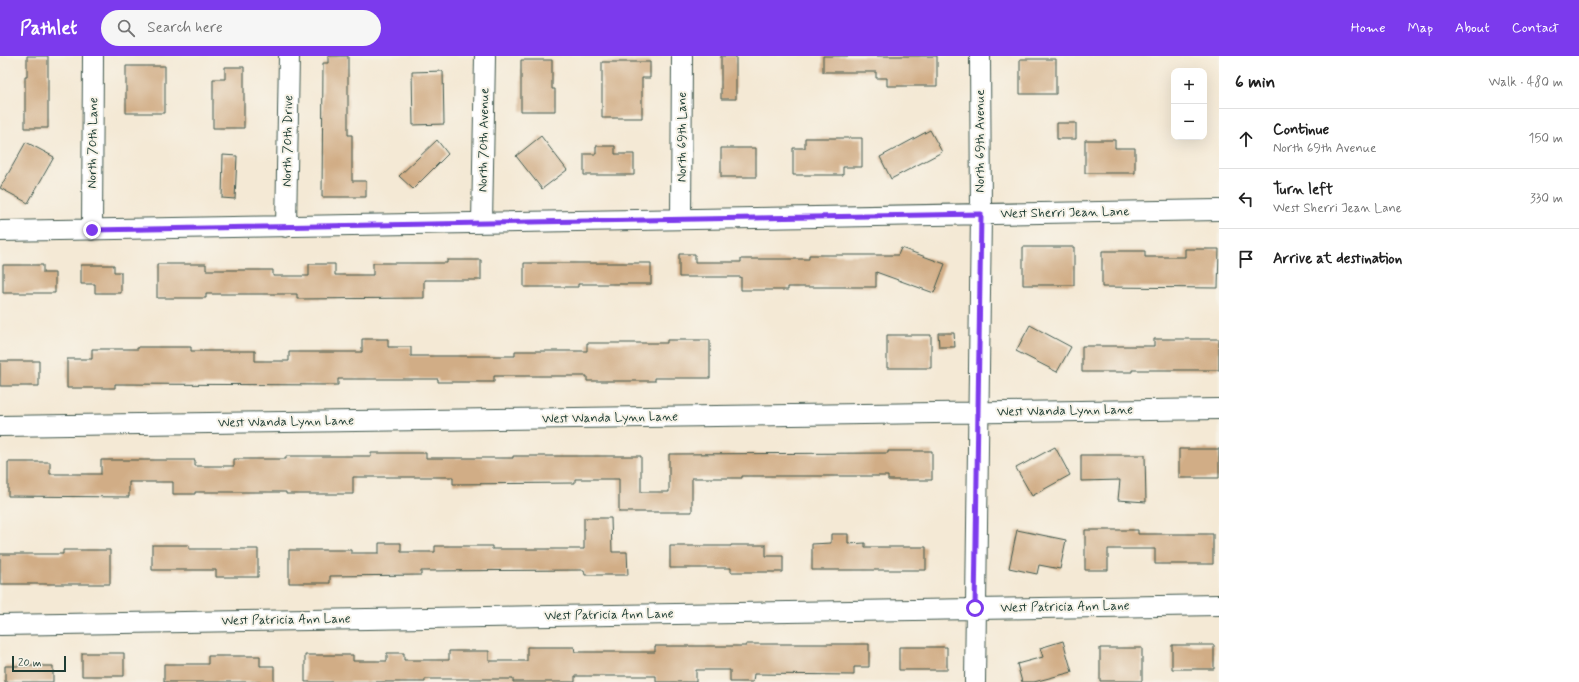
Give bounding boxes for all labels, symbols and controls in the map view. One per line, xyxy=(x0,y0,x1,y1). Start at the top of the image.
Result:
search box xyxy=(101,10,381,46)
text: Pathlet xyxy=(20,16,77,41)
icon: search xyxy=(115,17,137,39)
text: Search here xyxy=(147,18,223,38)
text: Home xyxy=(1351,19,1385,37)
text: Map xyxy=(1407,19,1433,37)
text: About xyxy=(1455,19,1490,37)
text: Contact xyxy=(1512,19,1559,37)
map controls xyxy=(1171,68,1207,140)
button: + xyxy=(1171,68,1207,104)
text: 6 min xyxy=(1235,71,1275,93)
text: Walk · 480 m xyxy=(1489,74,1563,91)
street label: North 70th Avenue xyxy=(475,88,493,192)
street label: North 69th Avenue xyxy=(972,89,989,193)
street label: North 69th Lane xyxy=(674,92,691,182)
street label: North 70th Drive xyxy=(279,95,297,187)
street label: North 70th Lane xyxy=(84,97,102,189)
button: − xyxy=(1171,104,1207,140)
text: Continue xyxy=(1273,120,1329,140)
icon: ahead xyxy=(1235,128,1257,150)
text: 150 m xyxy=(1529,130,1563,147)
text: North 69th Avenue xyxy=(1273,140,1376,157)
text: Turn left xyxy=(1273,180,1333,200)
icon: left xyxy=(1235,188,1257,210)
text: 330 m xyxy=(1530,190,1563,207)
text: West Sherri Jean Lane xyxy=(1273,200,1402,217)
street label: West Sherri Jean Lane xyxy=(1000,203,1130,223)
route end xyxy=(83,221,101,239)
icon: arrive xyxy=(1235,248,1257,270)
text: Arrive at destination xyxy=(1273,249,1402,269)
street label: West Wanda Lynn Lane xyxy=(997,401,1133,421)
street label: West Wanda Lynn Lane xyxy=(542,408,678,428)
street label: West Wanda Lynn Lane xyxy=(218,412,354,432)
street label: West Patricia Ann Lane xyxy=(1000,597,1130,617)
route start xyxy=(966,599,984,617)
street label: West Patricia Ann Lane xyxy=(544,605,674,625)
street label: West Patricia Ann Lane xyxy=(221,610,351,630)
scale bar xyxy=(12,654,66,673)
text: 20 m xyxy=(18,656,41,670)

